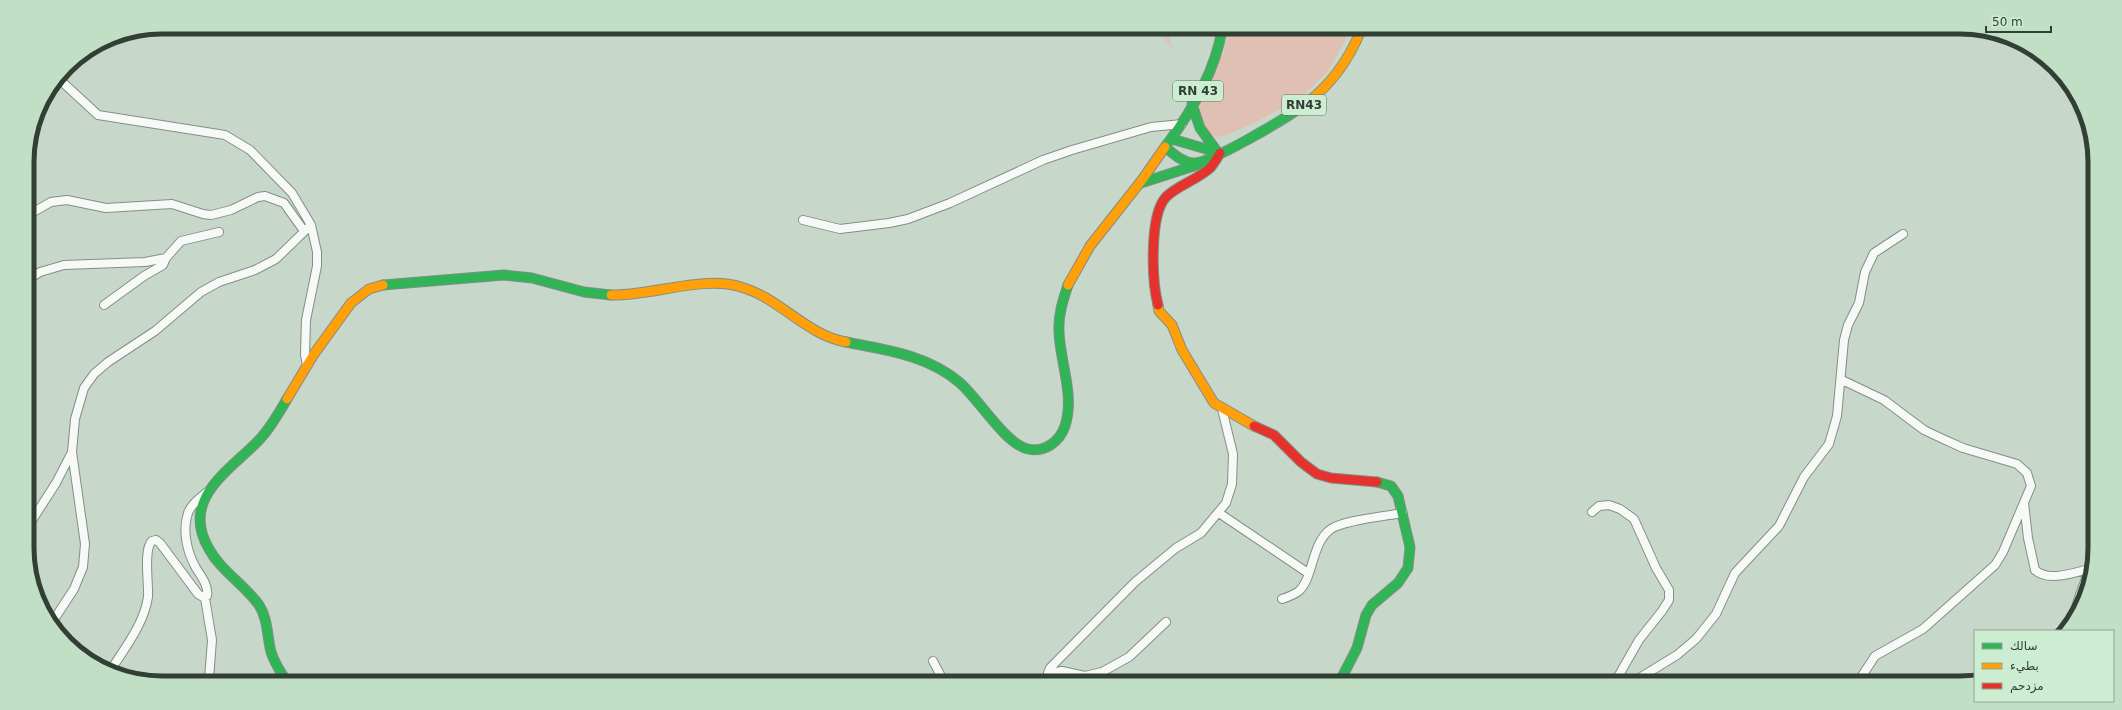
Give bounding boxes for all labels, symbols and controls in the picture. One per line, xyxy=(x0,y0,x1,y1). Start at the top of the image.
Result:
scale bar xyxy=(1986,8,2051,34)
text: 50 m xyxy=(1992,15,2023,29)
road number: RN 43 xyxy=(1173,81,1223,101)
road number: RN43 xyxy=(1282,95,1326,115)
legend xyxy=(1974,630,2114,702)
text: سالك xyxy=(2010,639,2037,653)
text: بطيء xyxy=(2010,659,2039,673)
text: مزدحم xyxy=(2010,679,2044,694)

